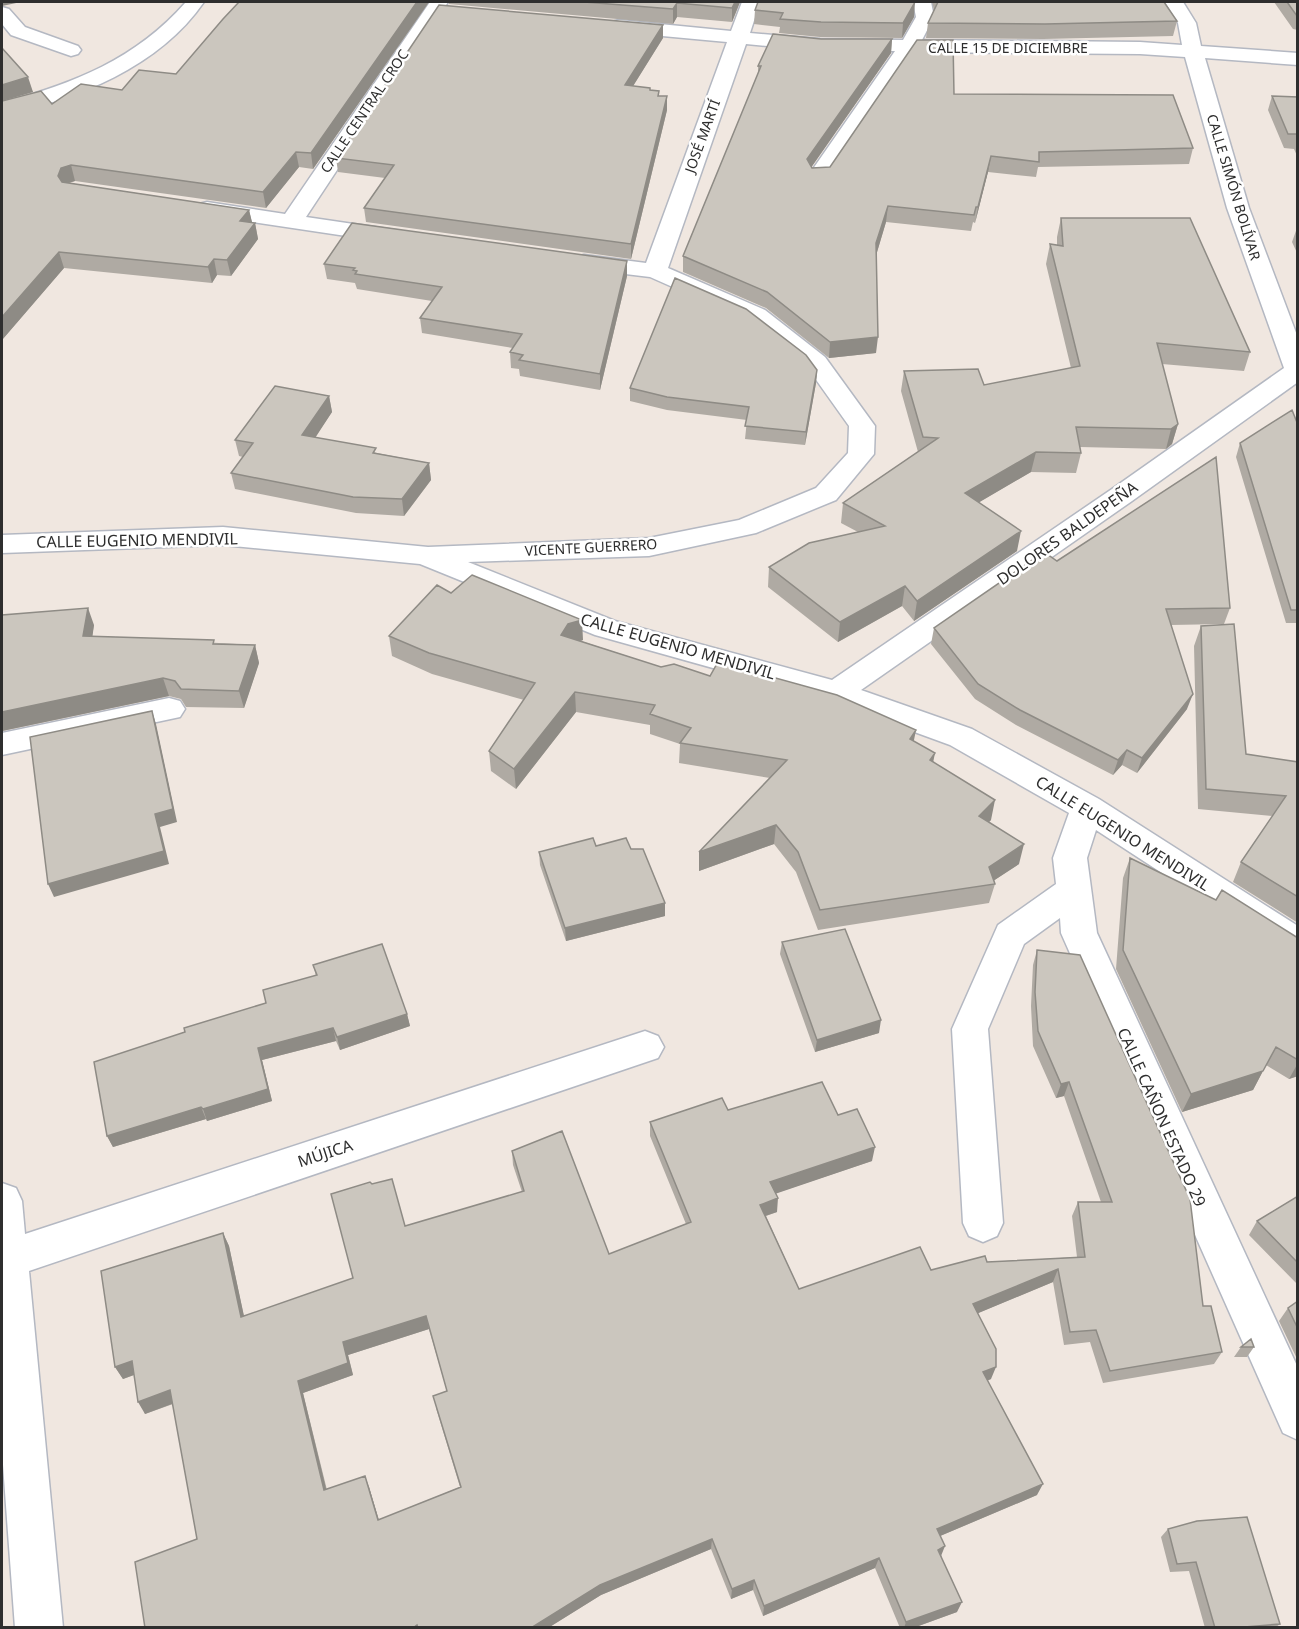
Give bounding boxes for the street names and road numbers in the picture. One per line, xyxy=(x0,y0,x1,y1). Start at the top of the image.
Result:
street label: CALLE 15 DE DICIEMBRE xyxy=(928,38,1088,57)
street label: CALLE CENTRAL CROC xyxy=(316,45,412,176)
street label: JOSÉ MARTÍ xyxy=(679,96,724,177)
street label: CALLE SIMÓN BOLÍVAR xyxy=(1203,112,1265,263)
street label: DOLORES BALDEPEÑA xyxy=(992,476,1142,590)
street label: CALLE EUGENIO MENDIVIL xyxy=(36,527,238,553)
street label: VICENTE GUERRERO xyxy=(524,534,658,560)
street label: CALLE EUGENIO MENDIVIL xyxy=(578,608,778,684)
street label: CALLE EUGENIO MENDIVIL xyxy=(1032,770,1214,896)
street label: CALLE CAÑON ESTADO 29 xyxy=(1113,1024,1211,1210)
street label: MÚJICA xyxy=(295,1134,356,1172)

